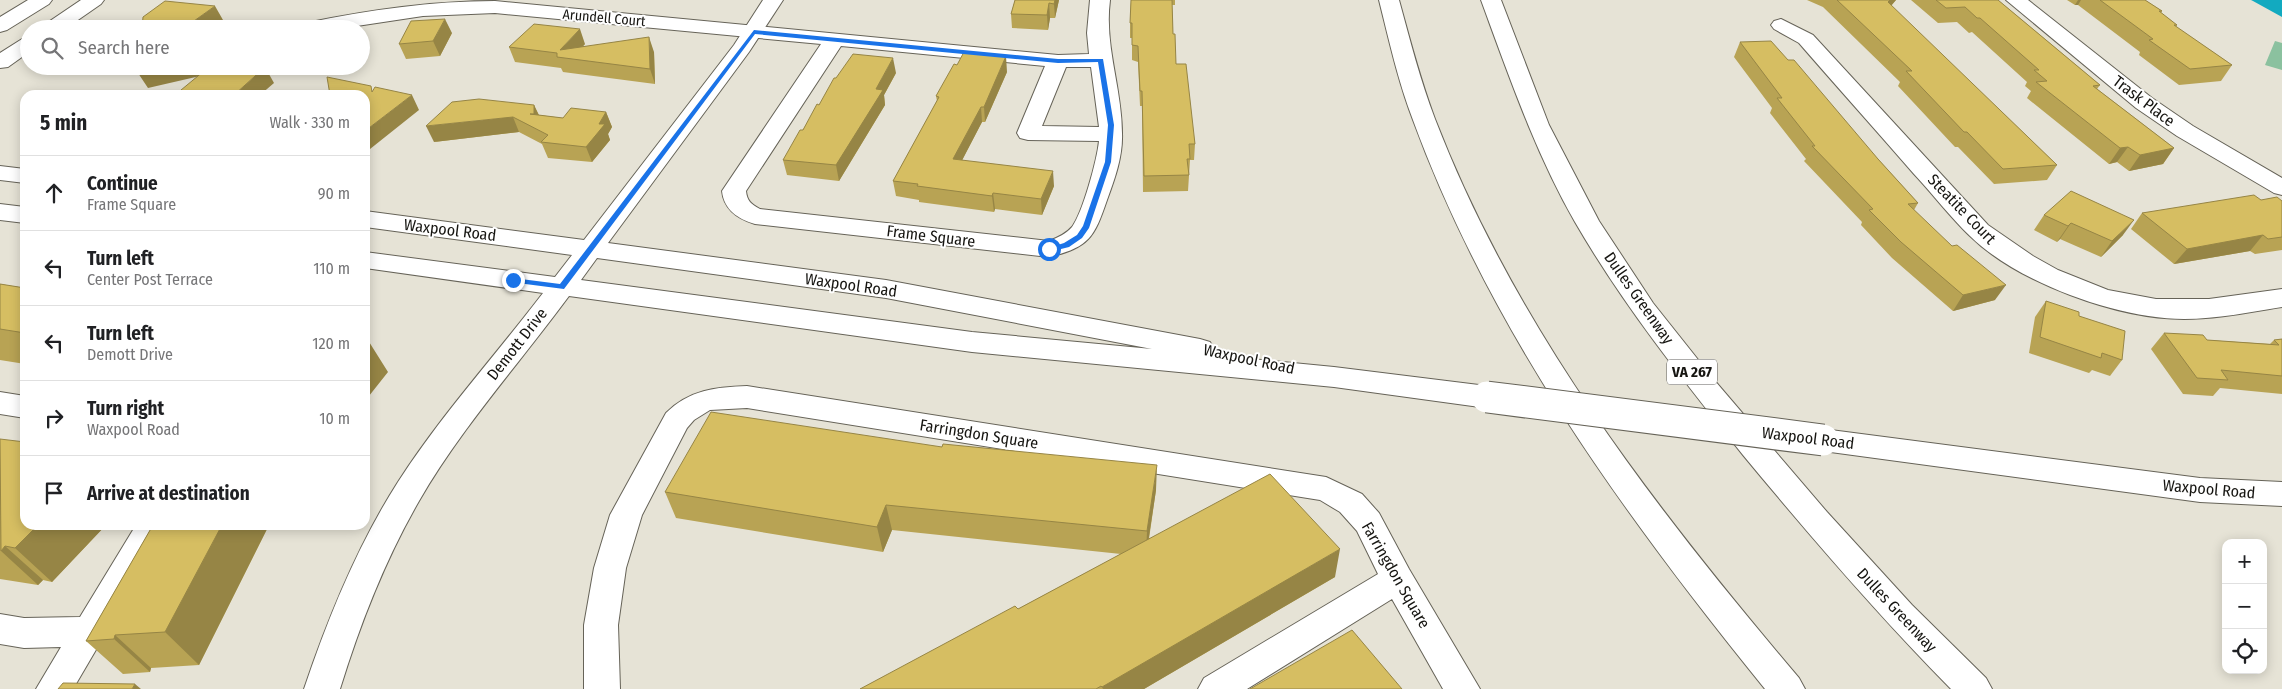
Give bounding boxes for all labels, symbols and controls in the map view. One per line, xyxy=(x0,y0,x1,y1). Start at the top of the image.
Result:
street label: Arundell Court xyxy=(562,6,647,30)
search box xyxy=(20,20,370,75)
icon: search xyxy=(38,34,66,62)
text: Search here xyxy=(78,36,170,59)
street label: Trask Place xyxy=(2109,72,2179,130)
text: 5 min xyxy=(40,110,87,136)
text: Walk · 330 m xyxy=(269,113,350,132)
street label: Steatite Court xyxy=(1924,170,2001,248)
text: Continue xyxy=(87,172,158,195)
icon: ahead xyxy=(40,179,68,207)
text: 90 m xyxy=(318,184,350,203)
text: Frame Square xyxy=(87,195,176,214)
street label: Waxpool Road xyxy=(403,215,497,245)
street label: Frame Square xyxy=(886,221,976,251)
route start xyxy=(1038,238,1061,261)
text: Turn left xyxy=(87,247,154,270)
street label: Dulles Greenway xyxy=(1600,248,1678,348)
icon: left xyxy=(40,254,68,282)
text: 110 m xyxy=(313,259,350,278)
route end xyxy=(502,269,525,292)
street label: Waxpool Road xyxy=(804,269,898,301)
text: Center Post Terrace xyxy=(87,270,213,289)
street label: Demott Drive xyxy=(483,304,551,384)
text: Turn left xyxy=(87,322,154,345)
icon: left xyxy=(40,329,68,357)
text: 120 m xyxy=(312,334,350,353)
street label: Waxpool Road xyxy=(1202,340,1296,378)
text: Demott Drive xyxy=(87,345,173,364)
road number: VA 267 xyxy=(1667,360,1717,384)
text: Turn right xyxy=(87,397,164,420)
icon: right xyxy=(40,404,68,432)
text: 10 m xyxy=(319,409,350,428)
street label: Farringdon Square xyxy=(918,415,1040,453)
text: Waxpool Road xyxy=(87,420,180,439)
street label: Waxpool Road xyxy=(1761,423,1855,453)
street label: Waxpool Road xyxy=(2162,475,2256,503)
icon: arrive xyxy=(40,479,68,507)
text: Arrive at destination xyxy=(87,482,250,505)
street label: Farringdon Square xyxy=(1358,518,1434,632)
map controls xyxy=(2222,539,2267,674)
button: + xyxy=(2222,539,2267,584)
street label: Dulles Greenway xyxy=(1853,564,1941,657)
button: − xyxy=(2222,584,2267,629)
button: locate xyxy=(2222,629,2267,674)

